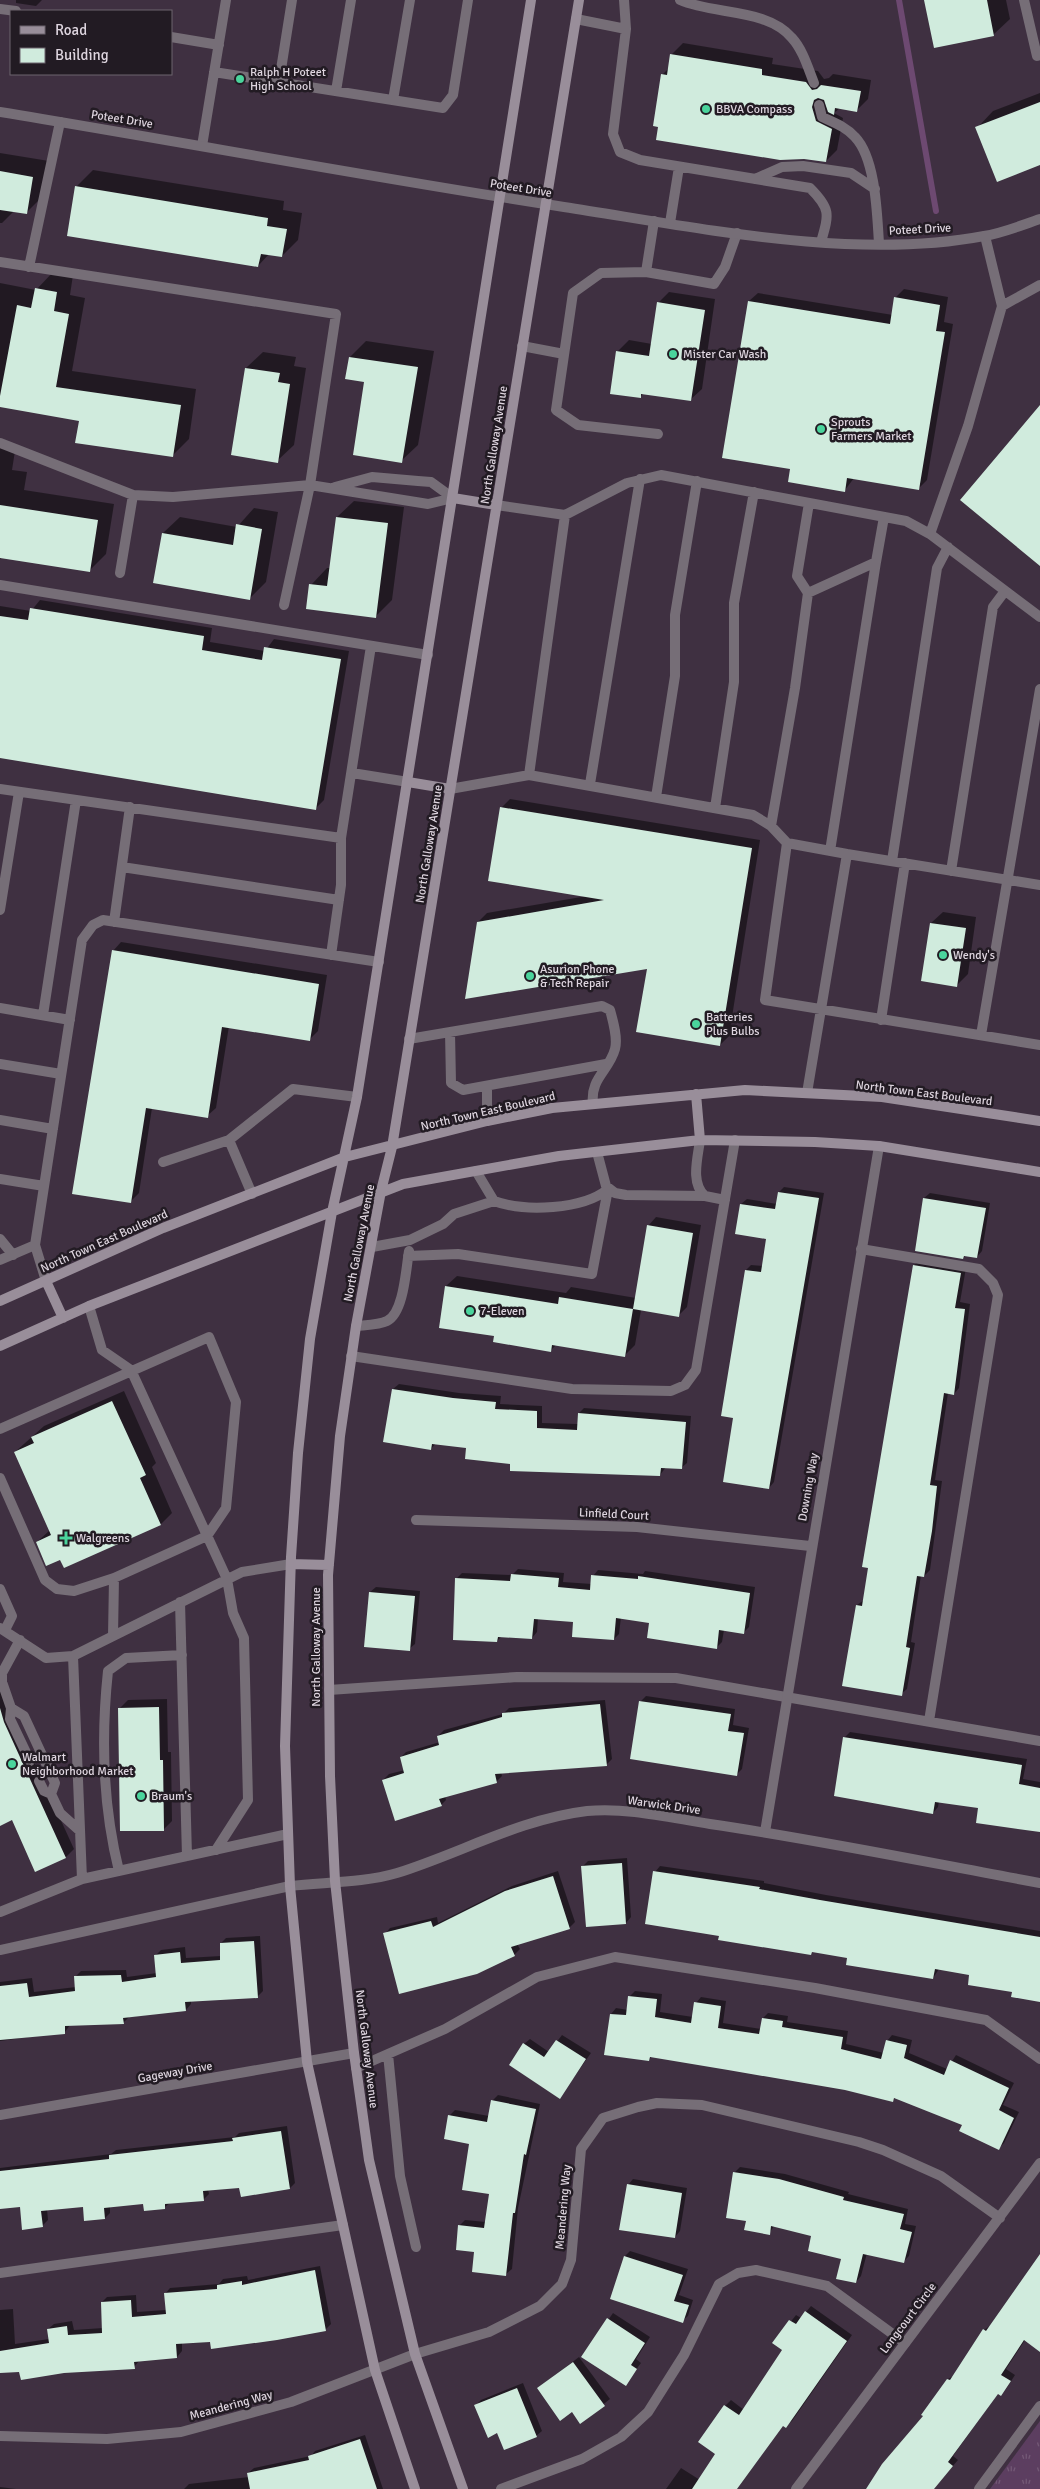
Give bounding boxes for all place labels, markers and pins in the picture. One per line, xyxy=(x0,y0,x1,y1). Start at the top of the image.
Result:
place label: Ralph H Poteet High School xyxy=(250,65,326,94)
marker: Ralph H Poteet High School xyxy=(234,73,246,85)
place label: BBVA Compass xyxy=(716,102,793,117)
marker: BBVA Compass xyxy=(700,103,712,115)
place label: Mister Car Wash xyxy=(683,347,766,362)
marker: Mister Car Wash xyxy=(667,348,679,360)
place label: Sprouts Farmers Market xyxy=(831,415,911,444)
marker: Sprouts Farmers Market xyxy=(815,423,827,435)
place label: Wendy's xyxy=(953,948,995,963)
marker: Wendy's xyxy=(937,949,949,961)
place label: Asurion Phone & Tech Repair xyxy=(540,962,615,991)
marker: Asurion Phone & Tech Repair xyxy=(524,970,536,982)
place label: Batteries Plus Bulbs xyxy=(706,1010,760,1039)
marker: Batteries Plus Bulbs xyxy=(690,1018,702,1030)
place label: 7-Eleven xyxy=(480,1304,525,1319)
marker: 7-Eleven xyxy=(464,1305,476,1317)
place label: Walgreens xyxy=(76,1531,130,1546)
marker: Walgreens xyxy=(60,1532,72,1544)
place label: Walmart Neighborhood Market xyxy=(22,1750,133,1779)
marker: Walmart Neighborhood Market xyxy=(6,1758,18,1770)
place label: Braum's xyxy=(151,1789,192,1804)
marker: Braum's xyxy=(135,1790,147,1802)

